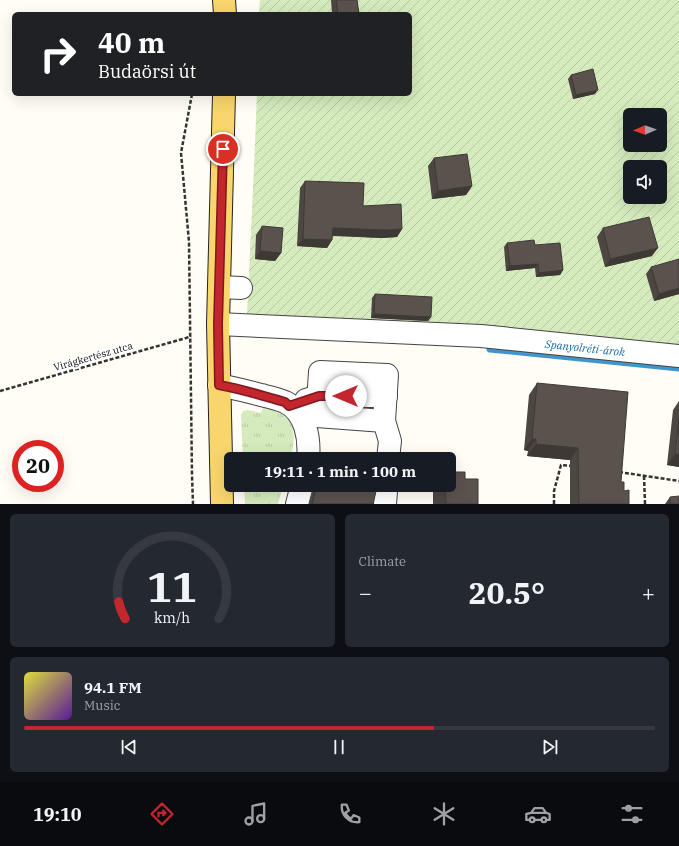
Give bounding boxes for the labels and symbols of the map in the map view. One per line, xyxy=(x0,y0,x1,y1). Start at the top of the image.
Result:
north arrow xyxy=(623,108,667,152)
pin xyxy=(206,132,240,166)
water label: Spanyolréti-árok xyxy=(543,337,626,359)
street label: Virágkertész utca xyxy=(52,339,135,374)
position arrow xyxy=(325,375,367,417)
speed limit sign: 20 xyxy=(12,440,64,492)

